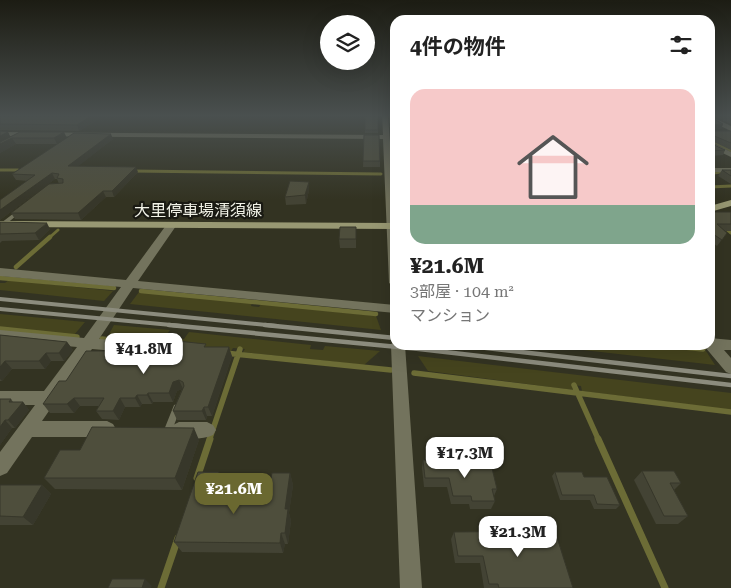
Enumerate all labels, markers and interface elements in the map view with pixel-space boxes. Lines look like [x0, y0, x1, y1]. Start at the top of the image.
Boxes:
map controls [320, 15, 375, 70]
button: layers [320, 15, 375, 70]
icon: filters [667, 31, 695, 59]
text: 4件の物件 [410, 35, 506, 59]
icon: home [508, 122, 598, 212]
street label: 大里停車場清須線 [134, 201, 262, 220]
text: ¥21.6M [410, 254, 484, 278]
text: 3部屋 · 104 m² [410, 282, 514, 301]
text: マンション [410, 306, 490, 325]
pin: ¥41.8M [103, 332, 185, 375]
text: ¥41.8M [116, 339, 172, 358]
pin: ¥17.3M [424, 436, 506, 479]
text: ¥17.3M [437, 443, 493, 462]
pin: ¥21.6M [193, 472, 275, 515]
text: ¥21.6M [206, 479, 262, 498]
pin: ¥21.3M [477, 516, 559, 558]
text: ¥21.3M [490, 522, 546, 541]

